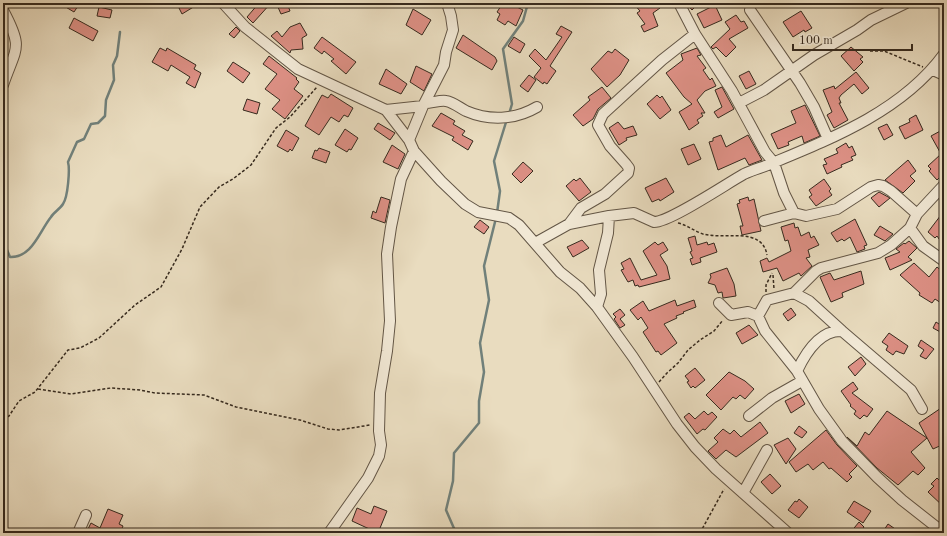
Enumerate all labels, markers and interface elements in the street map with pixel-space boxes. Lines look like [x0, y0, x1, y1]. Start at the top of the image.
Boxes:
scale bar [793, 26, 912, 52]
text: 100 m [799, 35, 833, 47]

